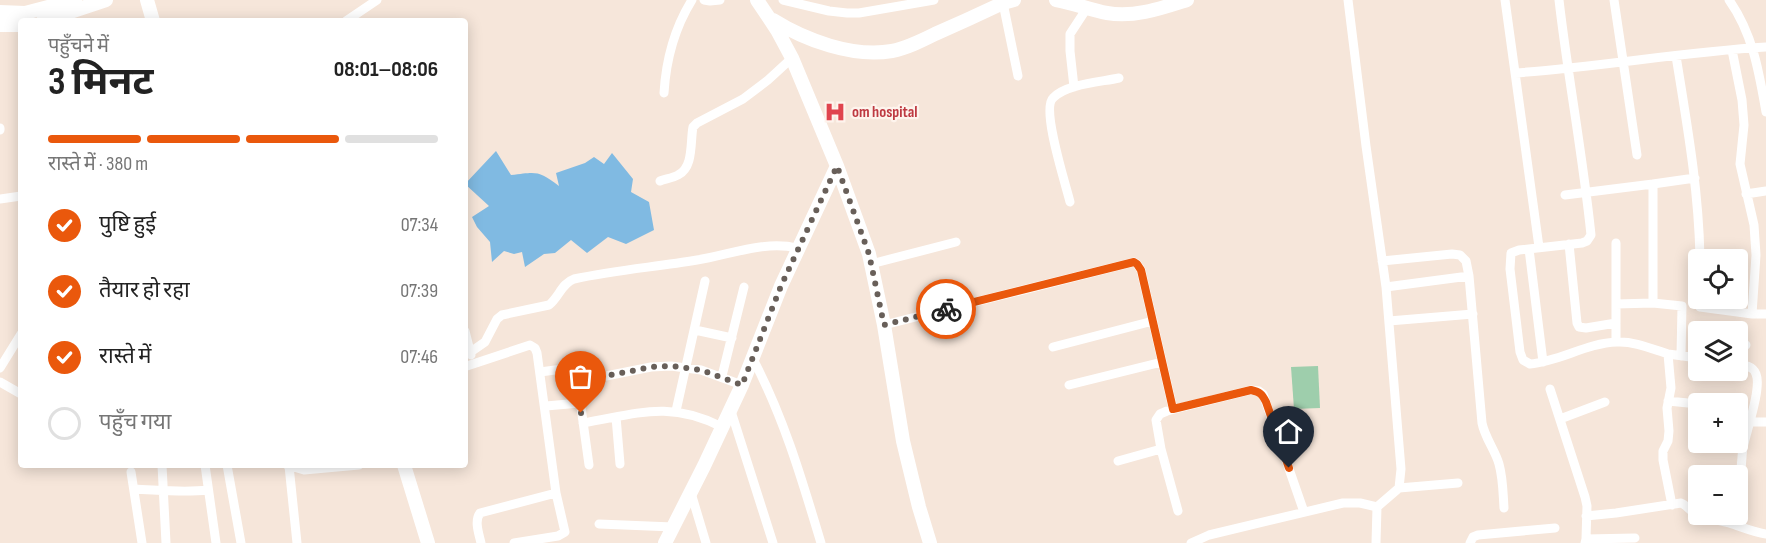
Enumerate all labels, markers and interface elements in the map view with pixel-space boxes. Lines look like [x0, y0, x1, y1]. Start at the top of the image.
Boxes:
text: पहुँचने में [48, 34, 109, 58]
text: 08:01–08:06 [334, 56, 438, 83]
text: 3 मिनट [48, 59, 153, 106]
hospital icon: om hospital [823, 100, 847, 124]
place label: om hospital [852, 103, 918, 122]
text: रास्ते में · 380 m [48, 152, 148, 176]
icon: check [48, 209, 81, 242]
text: पुष्टि हुई [99, 211, 156, 238]
text: 07:34 [401, 213, 438, 237]
map controls [1688, 249, 1748, 525]
button: locate [1688, 249, 1748, 309]
icon: check [48, 275, 81, 308]
text: तैयार हो रहा [99, 277, 190, 304]
text: 07:39 [400, 279, 438, 303]
courier [916, 279, 976, 339]
icon: bike [930, 293, 963, 326]
button: layers [1688, 321, 1748, 381]
icon: check [48, 341, 81, 374]
text: रास्ते में [99, 343, 151, 370]
text: 07:46 [400, 345, 438, 369]
pin [555, 351, 606, 413]
icon: bag [564, 360, 597, 393]
button: + [1688, 393, 1748, 453]
pin [1263, 406, 1314, 468]
text: पहुँच गया [99, 409, 172, 436]
icon: home [1272, 415, 1305, 448]
button: − [1688, 465, 1748, 525]

